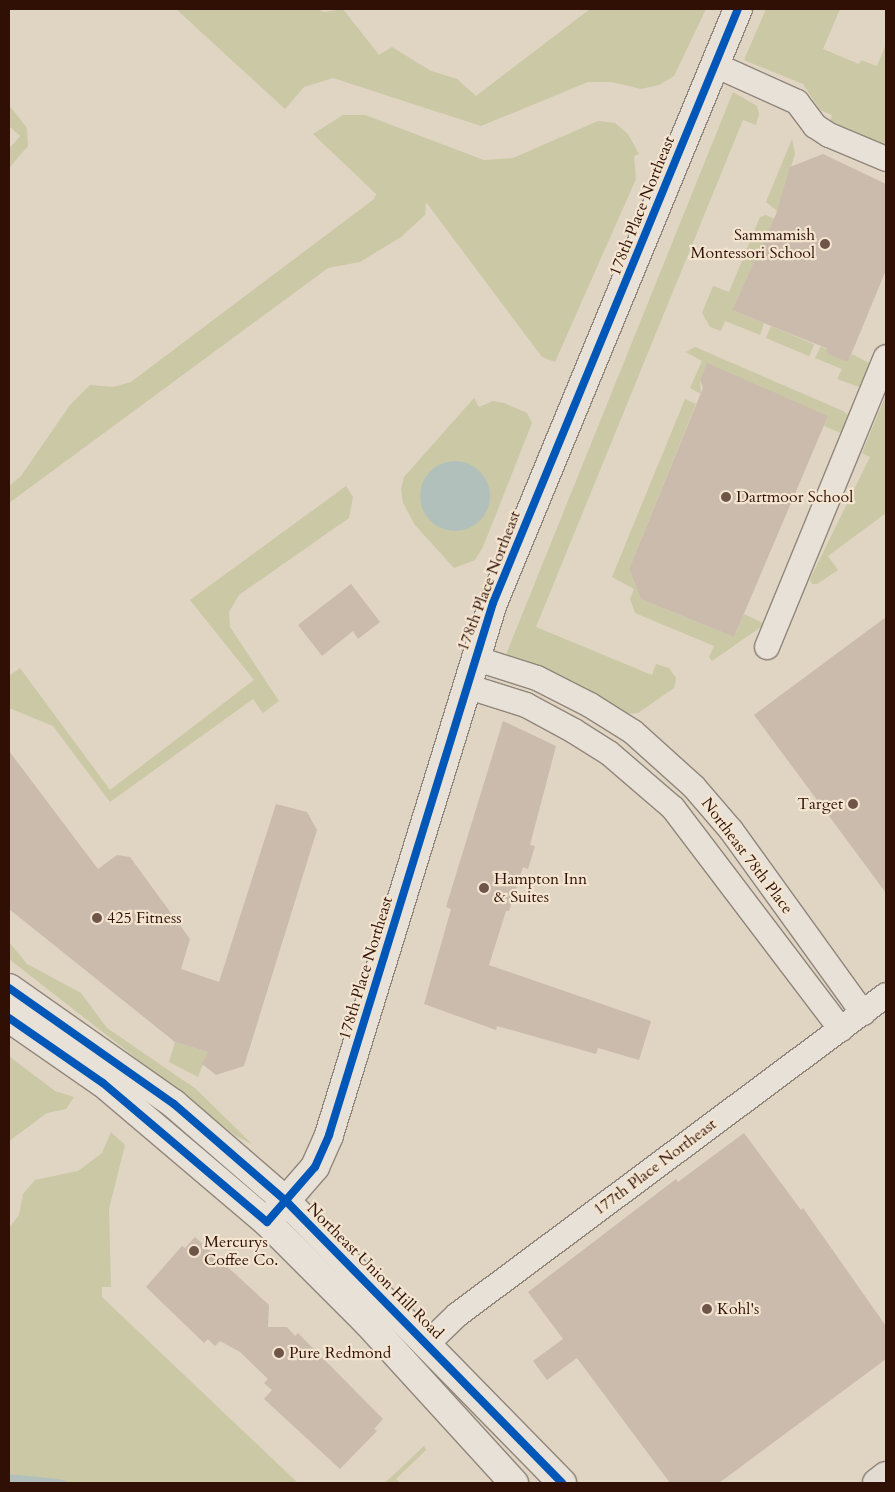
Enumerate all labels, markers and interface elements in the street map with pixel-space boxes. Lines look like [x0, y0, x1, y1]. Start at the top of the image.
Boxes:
street label: 178th Place Northeast [605, 134, 679, 278]
place label: Sammamish Montessori School [690, 225, 815, 263]
marker: Sammamish Montessori School [819, 238, 831, 250]
place label: Dartmoor School [736, 487, 853, 507]
marker: Dartmoor School [720, 491, 732, 503]
street label: 178th Place Northeast [453, 508, 525, 654]
street label: Northeast 78th Place [697, 794, 797, 918]
place label: Target [797, 794, 843, 814]
marker: Target [847, 798, 859, 810]
place label: Hampton Inn & Suites [494, 869, 587, 907]
marker: Hampton Inn & Suites [478, 882, 490, 894]
street label: 178th Place Northeast [335, 894, 397, 1042]
place label: 425 Fitness [107, 908, 182, 928]
marker: 425 Fitness [91, 912, 103, 924]
street label: 177th Place Northeast [590, 1115, 720, 1219]
street label: Northeast Union Hill Road [303, 1199, 447, 1343]
place label: Mercurys Coffee Co. [204, 1232, 278, 1270]
marker: Mercurys Coffee Co. [188, 1245, 200, 1257]
place label: Kohl's [717, 1299, 759, 1319]
marker: Kohl's [701, 1303, 713, 1315]
place label: Pure Redmond [289, 1343, 391, 1363]
marker: Pure Redmond [273, 1347, 285, 1359]

